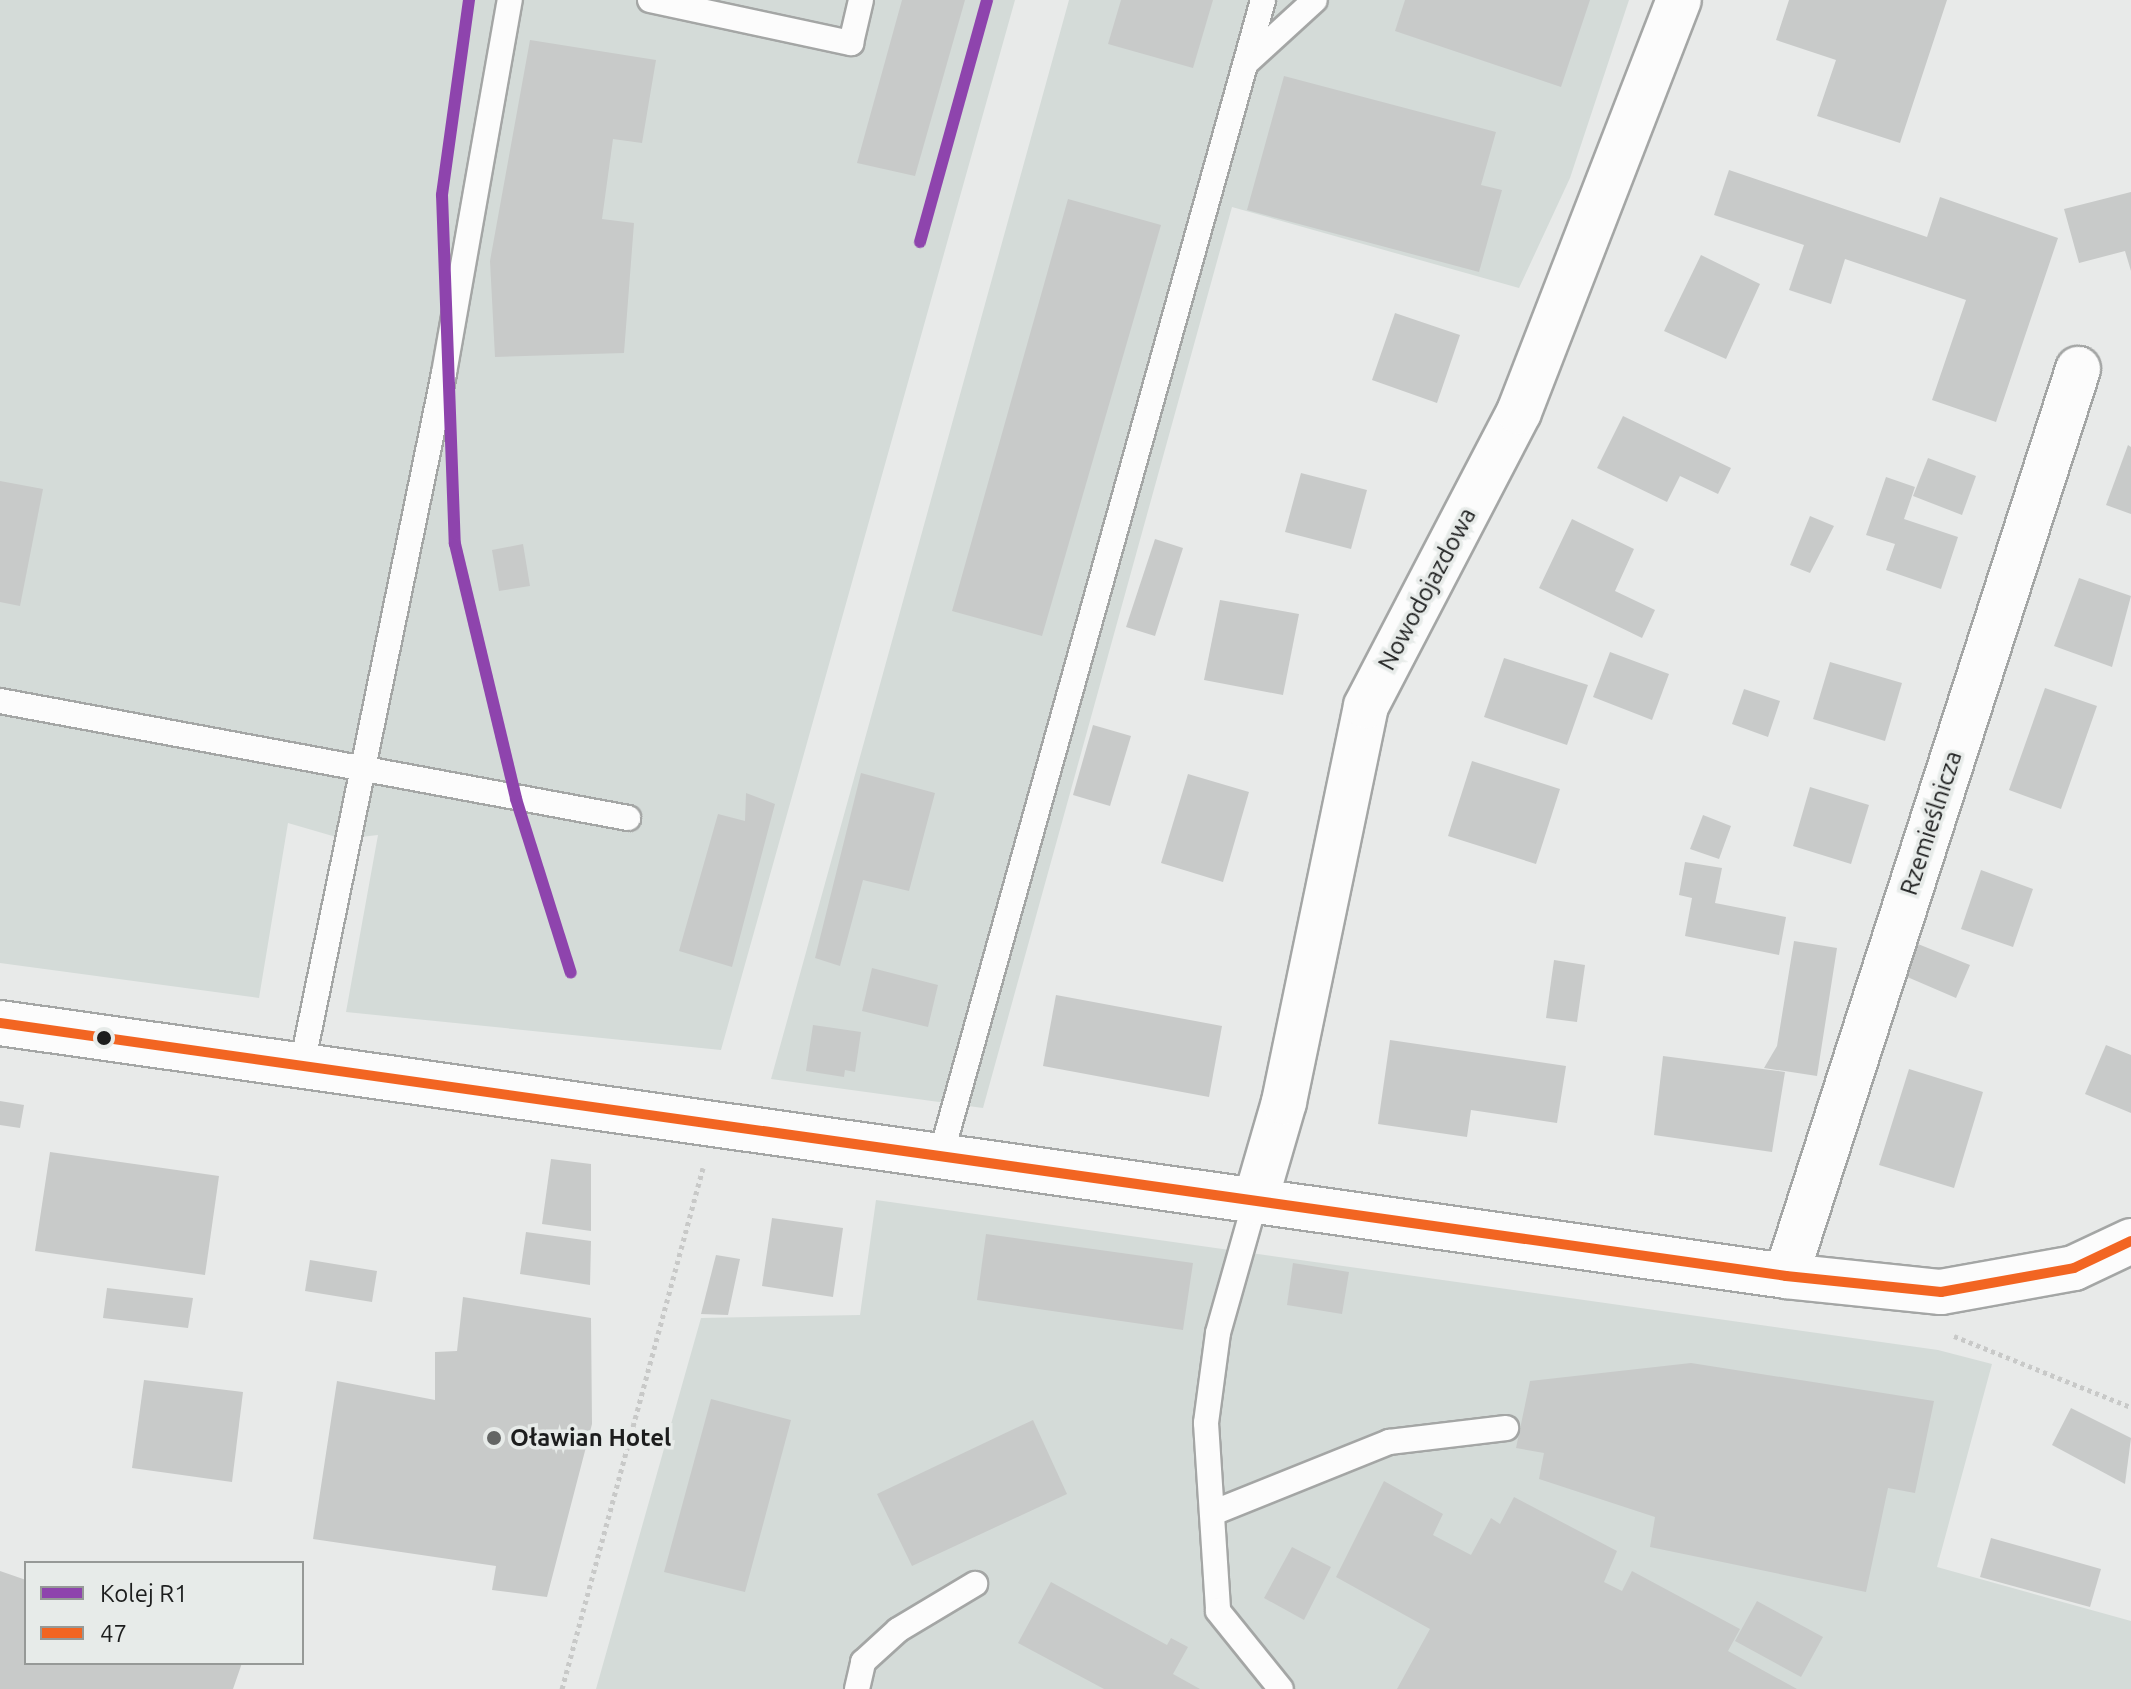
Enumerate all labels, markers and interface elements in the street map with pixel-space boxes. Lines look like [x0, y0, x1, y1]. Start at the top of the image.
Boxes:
street label: Nowodojazdowa [1372, 503, 1482, 675]
street label: Rzemieślnicza [1894, 747, 1968, 899]
unlabelled marker [96, 1030, 112, 1046]
place label: Oławian Hotel [510, 1424, 671, 1452]
marker: Oławian Hotel [485, 1429, 503, 1447]
legend [24, 1561, 304, 1665]
text: Kolej R1 [100, 1580, 188, 1607]
text: 47 [100, 1620, 127, 1647]

